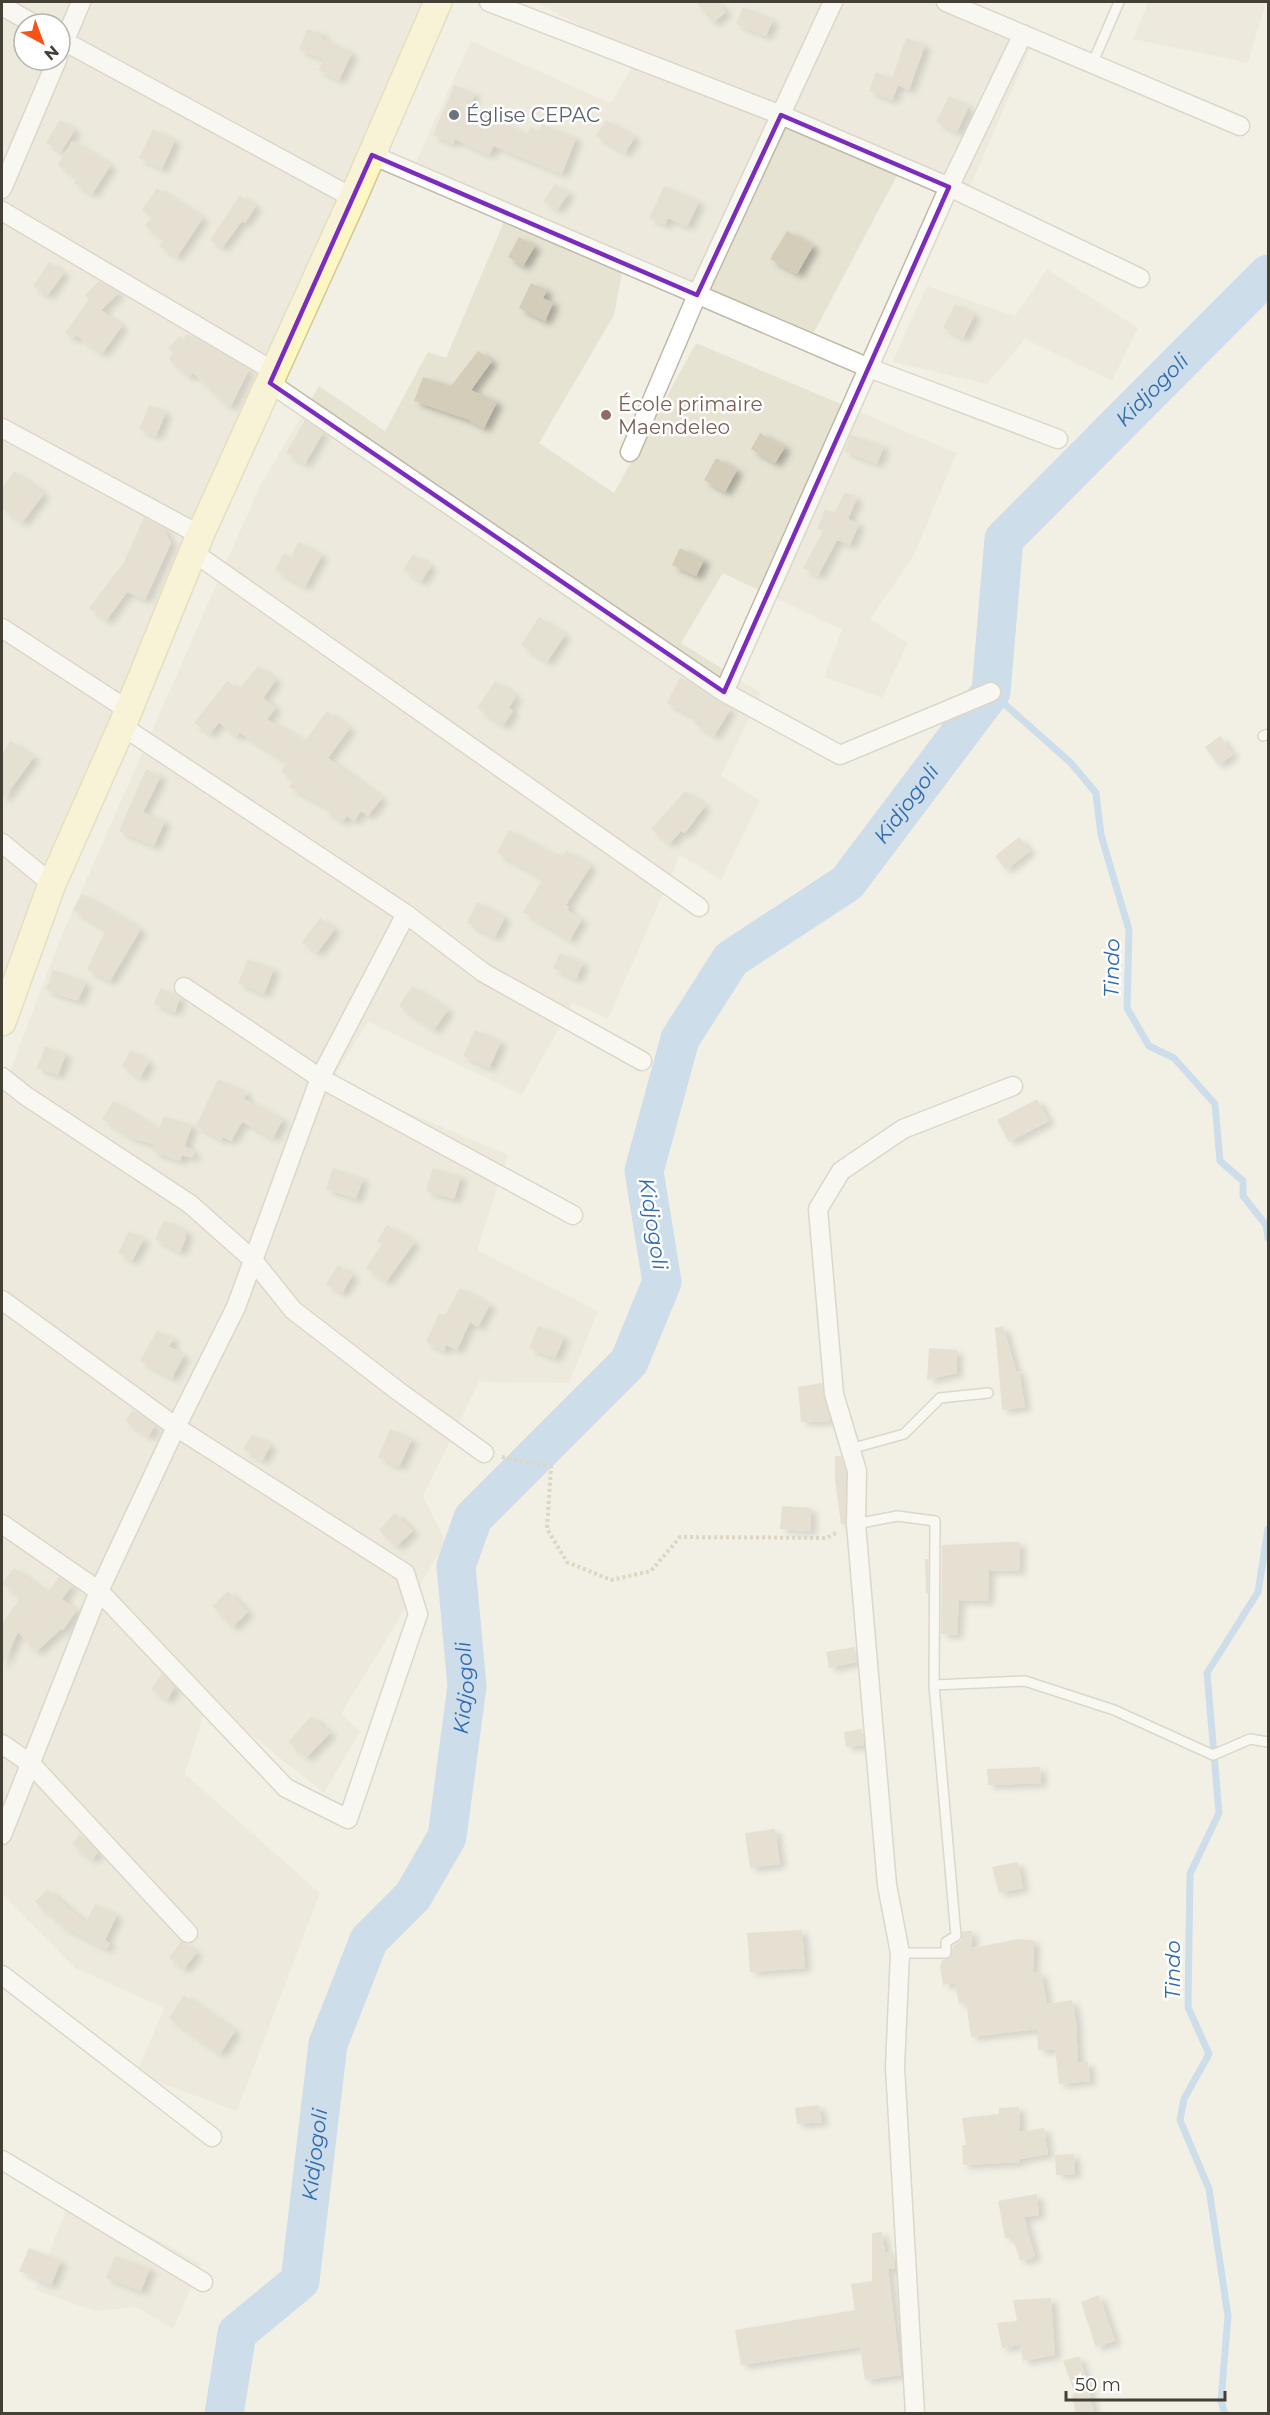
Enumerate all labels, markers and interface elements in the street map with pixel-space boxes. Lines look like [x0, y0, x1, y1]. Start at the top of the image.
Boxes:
north arrow [12, 12, 72, 72]
text: N [40, 42, 63, 64]
place label: Église CEPAC [466, 103, 600, 127]
marker: Église CEPAC [447, 108, 461, 122]
water label: Kidjogoli [1110, 348, 1194, 431]
place label: École primaire Maendeleo [618, 392, 763, 439]
marker: École primaire Maendeleo [599, 408, 613, 422]
water label: Kidjogoli [868, 759, 944, 848]
water label: Tindo [1098, 938, 1125, 998]
water label: Kidjogoli [634, 1176, 673, 1272]
water label: Kidjogoli [448, 1640, 480, 1735]
water label: Tindo [1160, 1940, 1185, 2000]
water label: Kidjogoli [297, 2107, 332, 2202]
scale bar [1066, 2364, 1225, 2402]
text: 50 m [1075, 2374, 1121, 2396]

